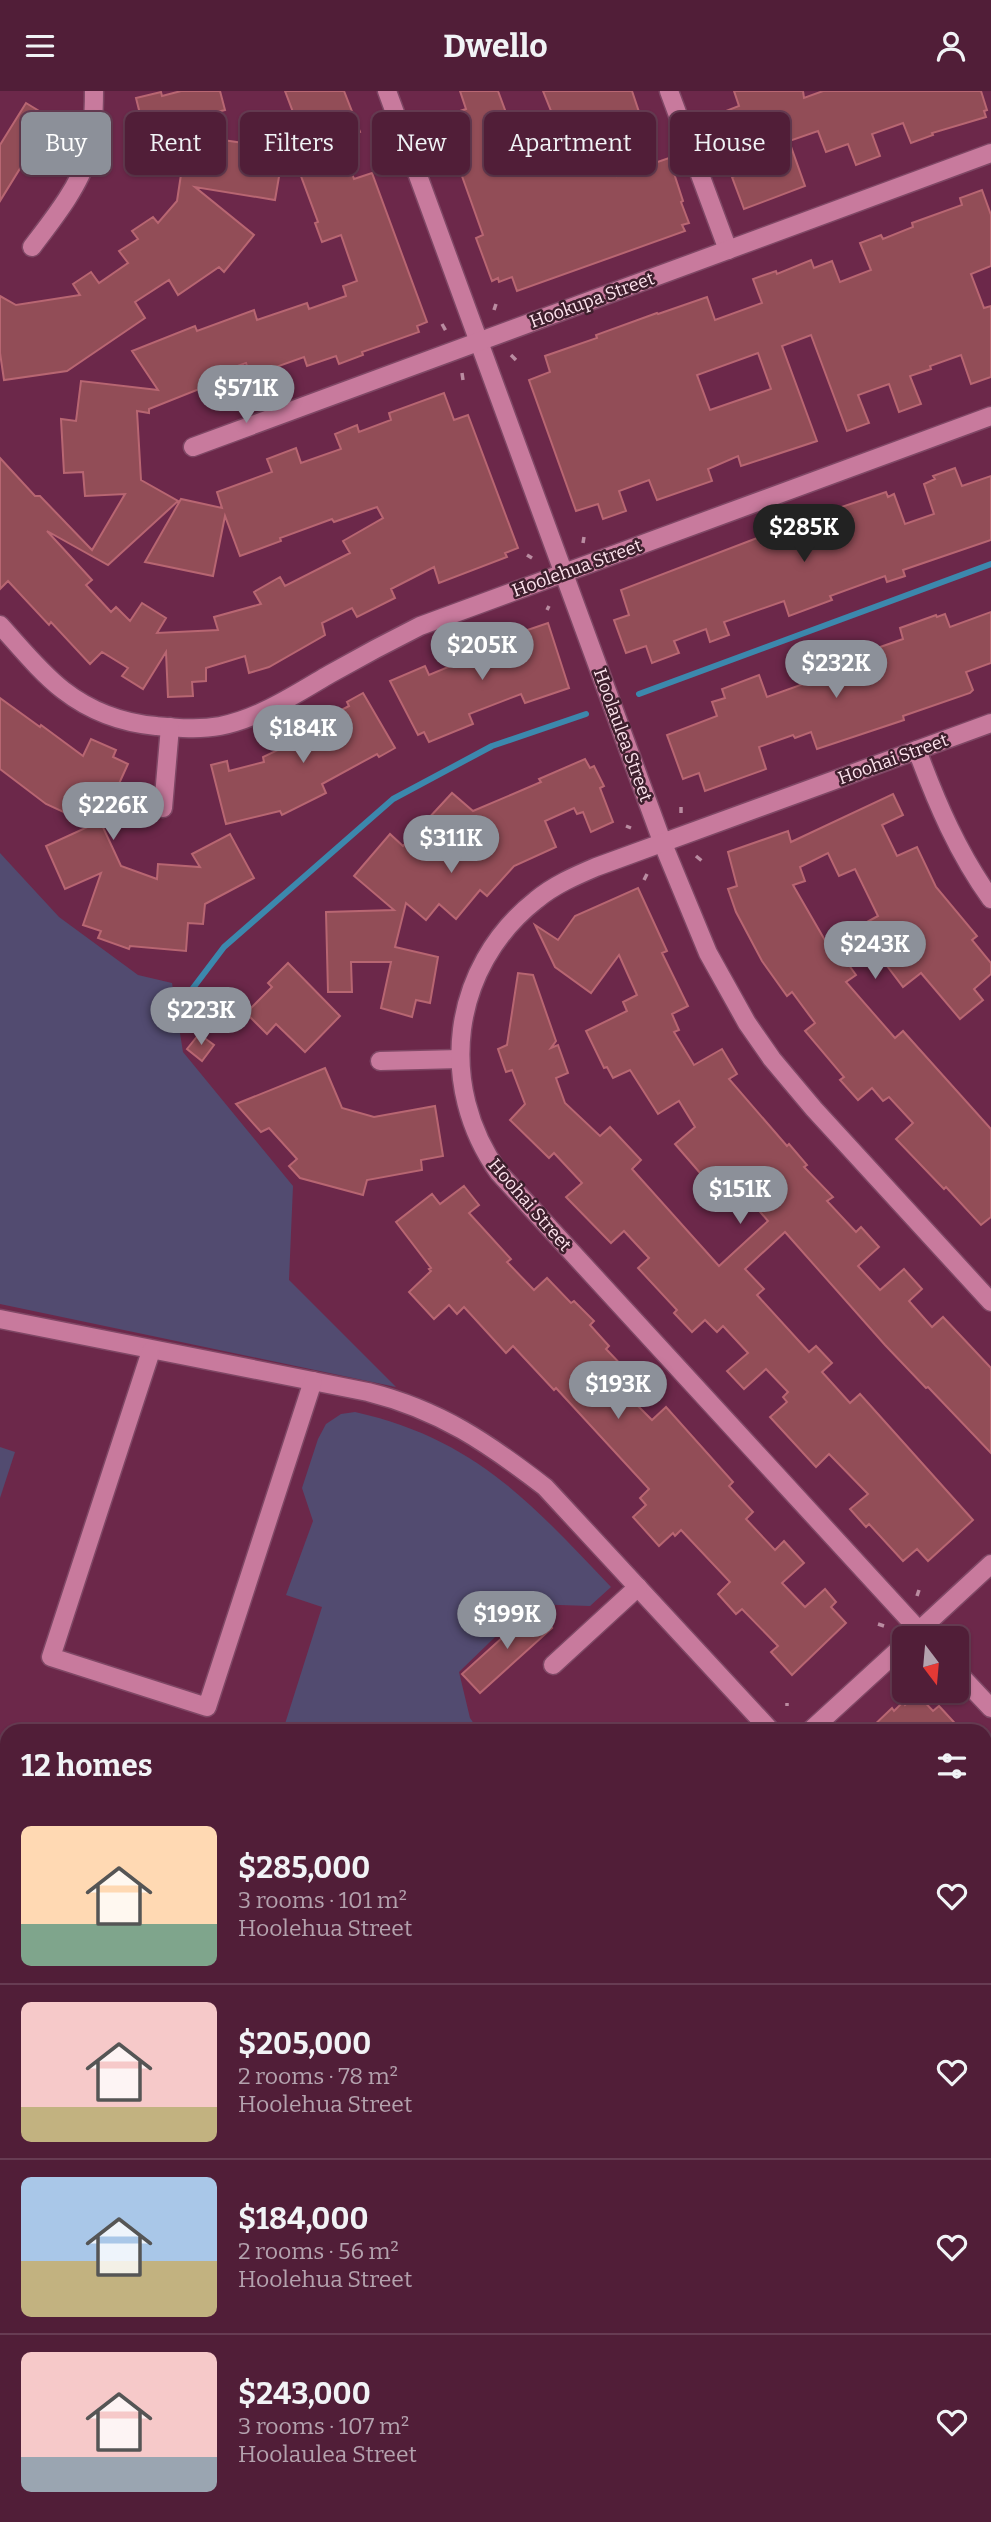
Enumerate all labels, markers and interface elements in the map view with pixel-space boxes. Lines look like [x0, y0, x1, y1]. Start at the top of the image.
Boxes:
icon: menu [21, 27, 59, 65]
text: Dwello [443, 27, 548, 65]
icon: person [932, 27, 970, 65]
chip: Buy [21, 112, 111, 175]
chip: Rent [125, 112, 226, 175]
chip: Filters [240, 112, 358, 175]
chip: New [372, 112, 470, 175]
chip: Apartment [484, 112, 656, 175]
chip: House [670, 112, 790, 175]
street label: Hookupa Street [527, 267, 658, 333]
pin: $571K [197, 365, 295, 425]
text: $571K [213, 374, 279, 402]
pin: $285K [755, 505, 853, 564]
text: $285K [769, 513, 839, 541]
street label: Hoolehua Street [509, 534, 645, 602]
pin: $205K [433, 623, 531, 682]
text: $205K [447, 631, 517, 659]
pin: $232K [787, 641, 885, 700]
text: $232K [801, 649, 871, 677]
street label: Hoolaulea Street [589, 665, 657, 805]
pin: $184K [254, 705, 352, 765]
text: $184K [269, 714, 337, 742]
street label: Hoohai Street [835, 729, 952, 789]
pin: $226K [64, 783, 162, 842]
text: $226K [78, 791, 148, 819]
pin: $311K [402, 815, 500, 875]
text: $311K [419, 824, 483, 852]
pin: $243K [826, 921, 924, 981]
text: $243K [840, 930, 910, 958]
pin: $223K [152, 988, 250, 1047]
text: $223K [166, 996, 236, 1024]
street label: Hoohai Street [484, 1154, 577, 1256]
pin: $151K [691, 1167, 789, 1226]
text: $151K [709, 1175, 771, 1203]
pin: $193K [569, 1361, 667, 1421]
text: $193K [585, 1370, 651, 1398]
pin: $199K [458, 1591, 556, 1651]
text: $199K [473, 1600, 541, 1628]
north arrow [892, 1626, 970, 1703]
map controls [892, 1626, 969, 1703]
icon: filters [933, 1747, 971, 1785]
text: 12 homes [21, 1748, 152, 1784]
text: $285,000 [238, 1850, 370, 1886]
icon: home [77, 1854, 161, 1938]
icon: heart [933, 1877, 971, 1915]
text: 3 rooms · 101 m² [238, 1886, 407, 1914]
text: Hoolehua Street [238, 1914, 412, 1942]
text: $205,000 [238, 2026, 371, 2062]
icon: home [77, 2030, 161, 2114]
icon: heart [933, 2053, 971, 2091]
text: 2 rooms · 78 m² [238, 2062, 398, 2090]
text: Hoolehua Street [238, 2090, 412, 2118]
text: $184,000 [238, 2201, 369, 2237]
icon: home [77, 2205, 161, 2289]
icon: heart [933, 2228, 971, 2266]
text: 2 rooms · 56 m² [238, 2237, 399, 2265]
text: Hoolehua Street [238, 2265, 412, 2293]
text: $243,000 [238, 2376, 371, 2412]
icon: home [77, 2380, 161, 2464]
icon: heart [933, 2403, 971, 2441]
text: 3 rooms · 107 m² [238, 2412, 409, 2440]
text: Hoolaulea Street [238, 2440, 417, 2468]

